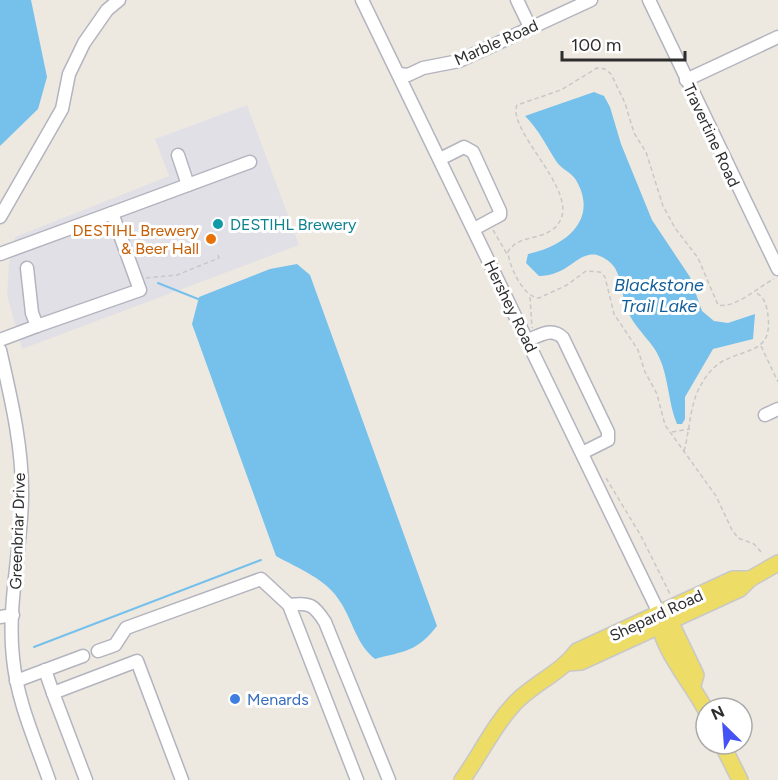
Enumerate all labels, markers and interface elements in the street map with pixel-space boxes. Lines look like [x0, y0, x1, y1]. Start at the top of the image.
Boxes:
street label: Marble Road [451, 16, 541, 69]
scale bar [562, 24, 685, 62]
text: 100 m [571, 34, 621, 56]
street label: Travertine Road [679, 80, 744, 190]
place label: DESTIHL Brewery [230, 215, 357, 234]
marker: DESTIHL Brewery [211, 217, 225, 231]
place label: DESTIHL Brewery & Beer Hall [73, 221, 200, 258]
marker: DESTIHL Brewery & Beer Hall [204, 232, 218, 246]
street label: Hershey Road [480, 257, 541, 355]
water label: Blackstone Trail Lake [614, 274, 704, 317]
street label: Greenbriar Drive [6, 472, 29, 590]
street label: Shepard Road [607, 586, 706, 645]
place label: Menards [247, 690, 309, 709]
marker: Menards [228, 692, 242, 706]
north arrow [694, 696, 754, 756]
text: N [708, 702, 727, 724]

